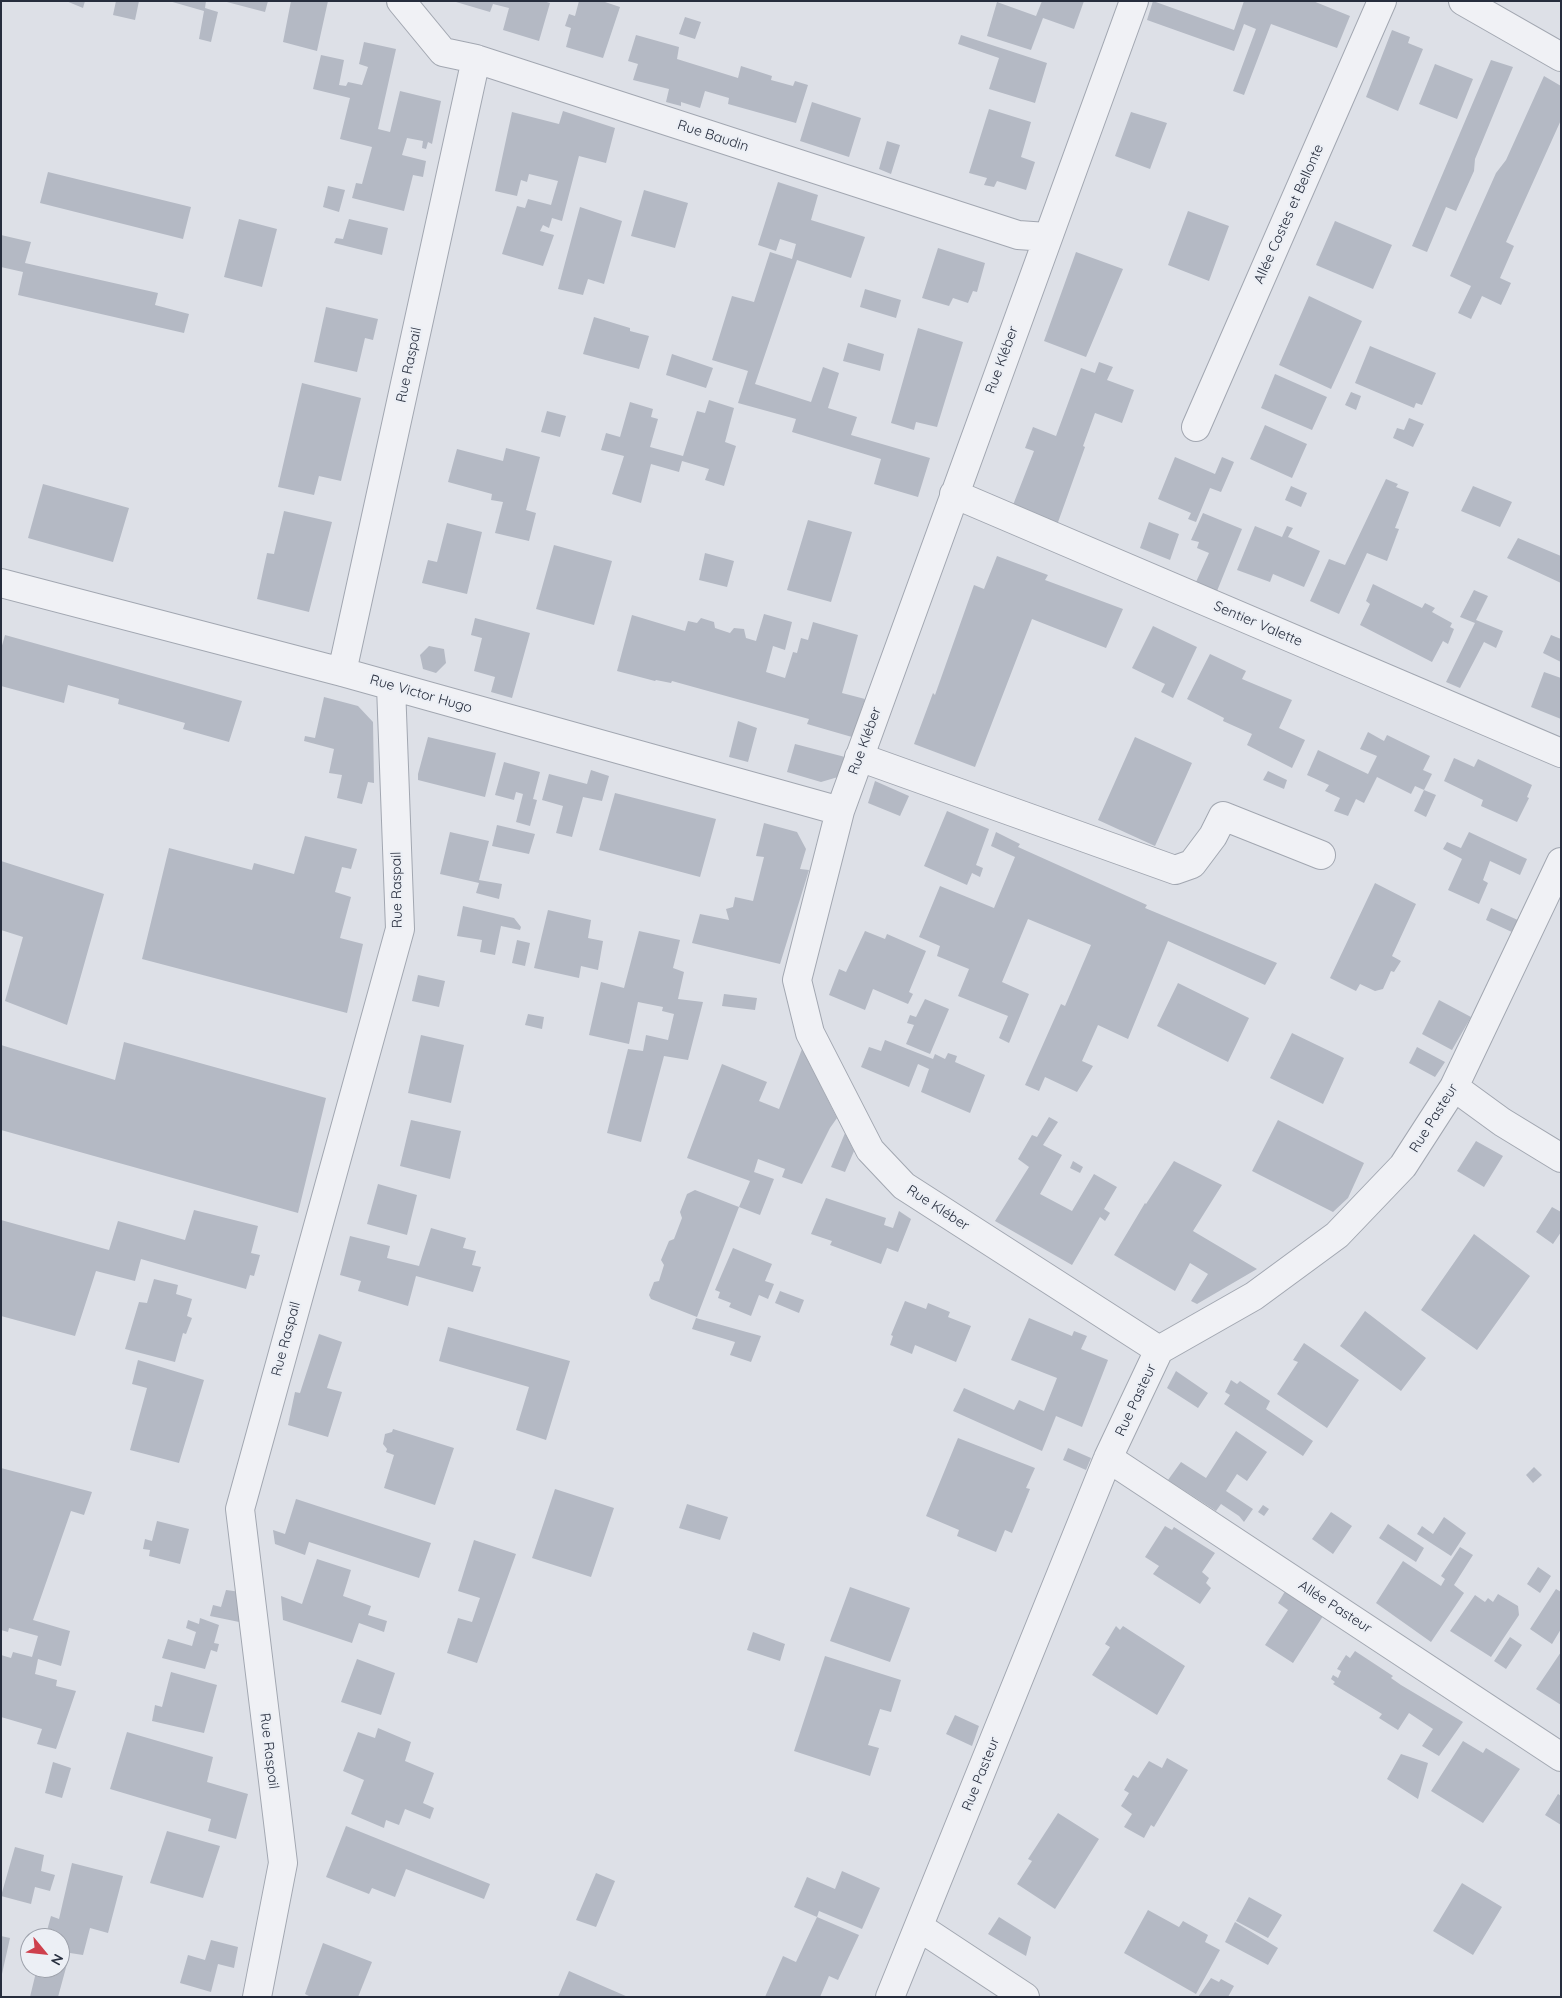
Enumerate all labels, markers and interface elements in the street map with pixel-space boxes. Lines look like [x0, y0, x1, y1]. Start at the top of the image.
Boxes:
street label: Rue Baudin [675, 117, 751, 155]
street label: Allée Costes et Bellonte [1251, 142, 1327, 286]
street label: Rue Kléber [982, 324, 1022, 396]
street label: Rue Raspail [393, 326, 425, 404]
street label: Sentier Valette [1211, 598, 1305, 650]
street label: Rue Victor Hugo [368, 671, 474, 717]
street label: Rue Kléber [845, 705, 885, 777]
street label: Rue Raspail [388, 852, 406, 928]
street label: Rue Pasteur [1406, 1080, 1462, 1156]
street label: Rue Kléber [904, 1182, 972, 1234]
street label: Rue Raspail [268, 1300, 304, 1378]
street label: Rue Pasteur [1112, 1361, 1160, 1439]
street label: Allée Pasteur [1295, 1577, 1375, 1637]
street label: Rue Raspail [256, 1712, 282, 1790]
street label: Rue Pasteur [959, 1735, 1003, 1813]
north arrow [20, 1928, 70, 1978]
text: N [47, 1951, 68, 1968]

